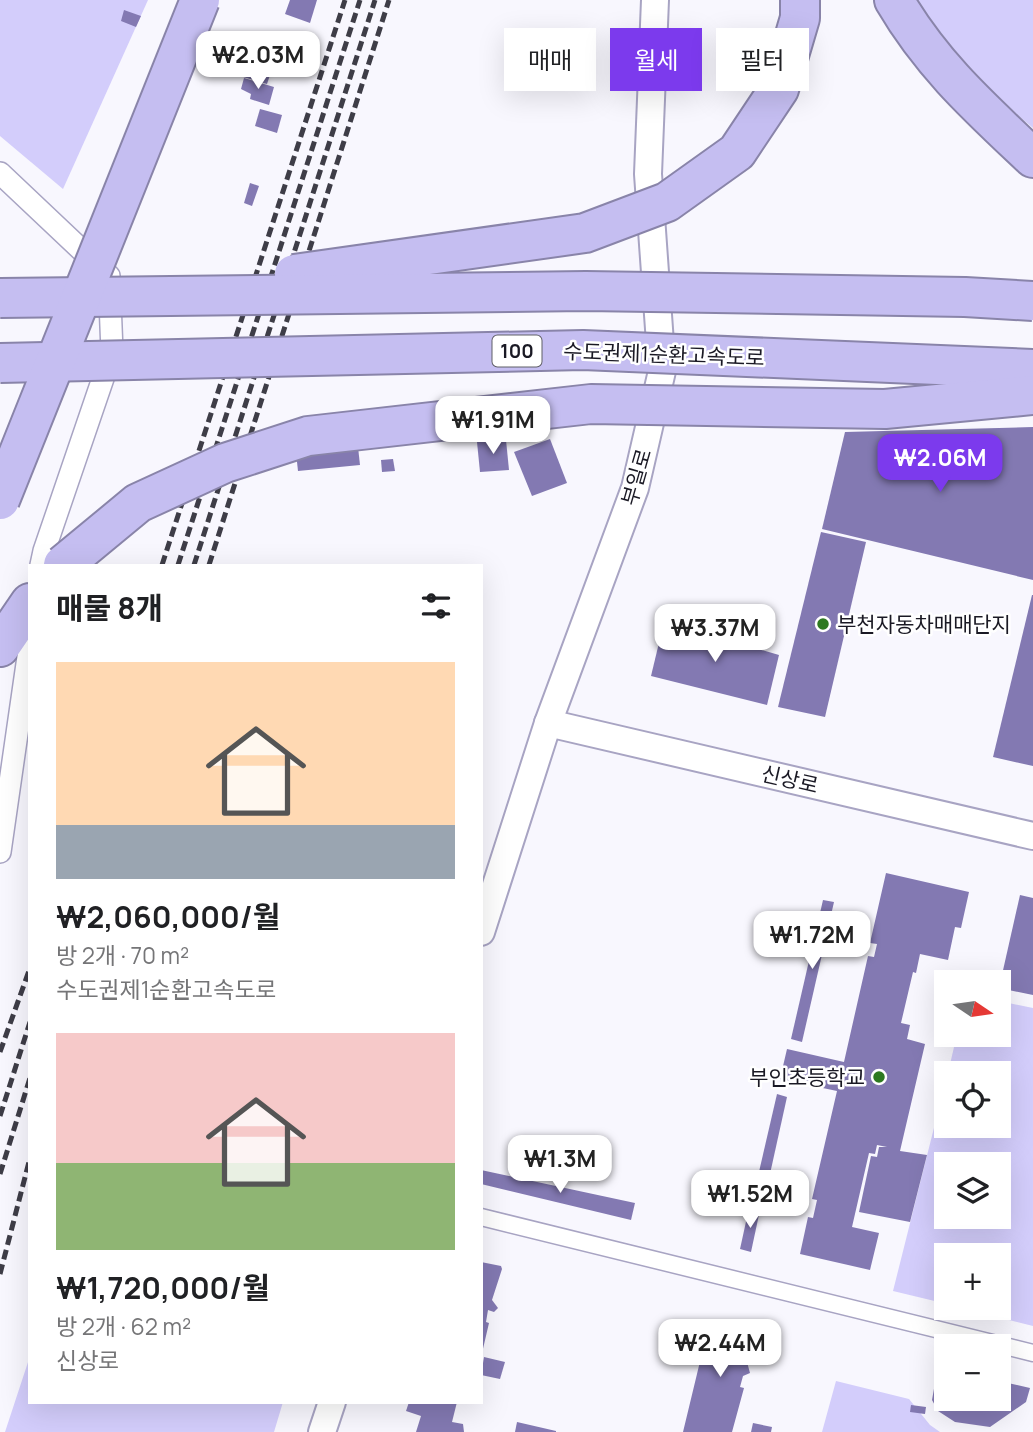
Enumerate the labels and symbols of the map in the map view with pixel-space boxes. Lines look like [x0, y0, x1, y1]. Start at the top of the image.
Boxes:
pin: ₩2.03M [201, 32, 315, 91]
road number: 100 [492, 336, 542, 366]
street label: 수도권제1순환고속도로 [563, 336, 765, 372]
pin: ₩1.91M [436, 396, 550, 456]
pin: ₩2.06M [883, 434, 997, 494]
street label: 부일로 [615, 445, 657, 509]
pin: ₩3.37M [658, 604, 772, 664]
place label: 부천자동차매매단지 [837, 610, 1011, 638]
marker: 부천자동차매매단지 [815, 616, 831, 632]
street label: 신상로 [759, 759, 821, 799]
pin: ₩1.72M [755, 912, 869, 971]
north arrow [934, 970, 1012, 1046]
place label: 부인초등학교 [749, 1063, 865, 1091]
marker: 부인초등학교 [871, 1069, 887, 1085]
pin: ₩1.3M [511, 1136, 609, 1195]
pin: ₩1.52M [693, 1170, 807, 1230]
pin: ₩2.44M [663, 1320, 777, 1379]

